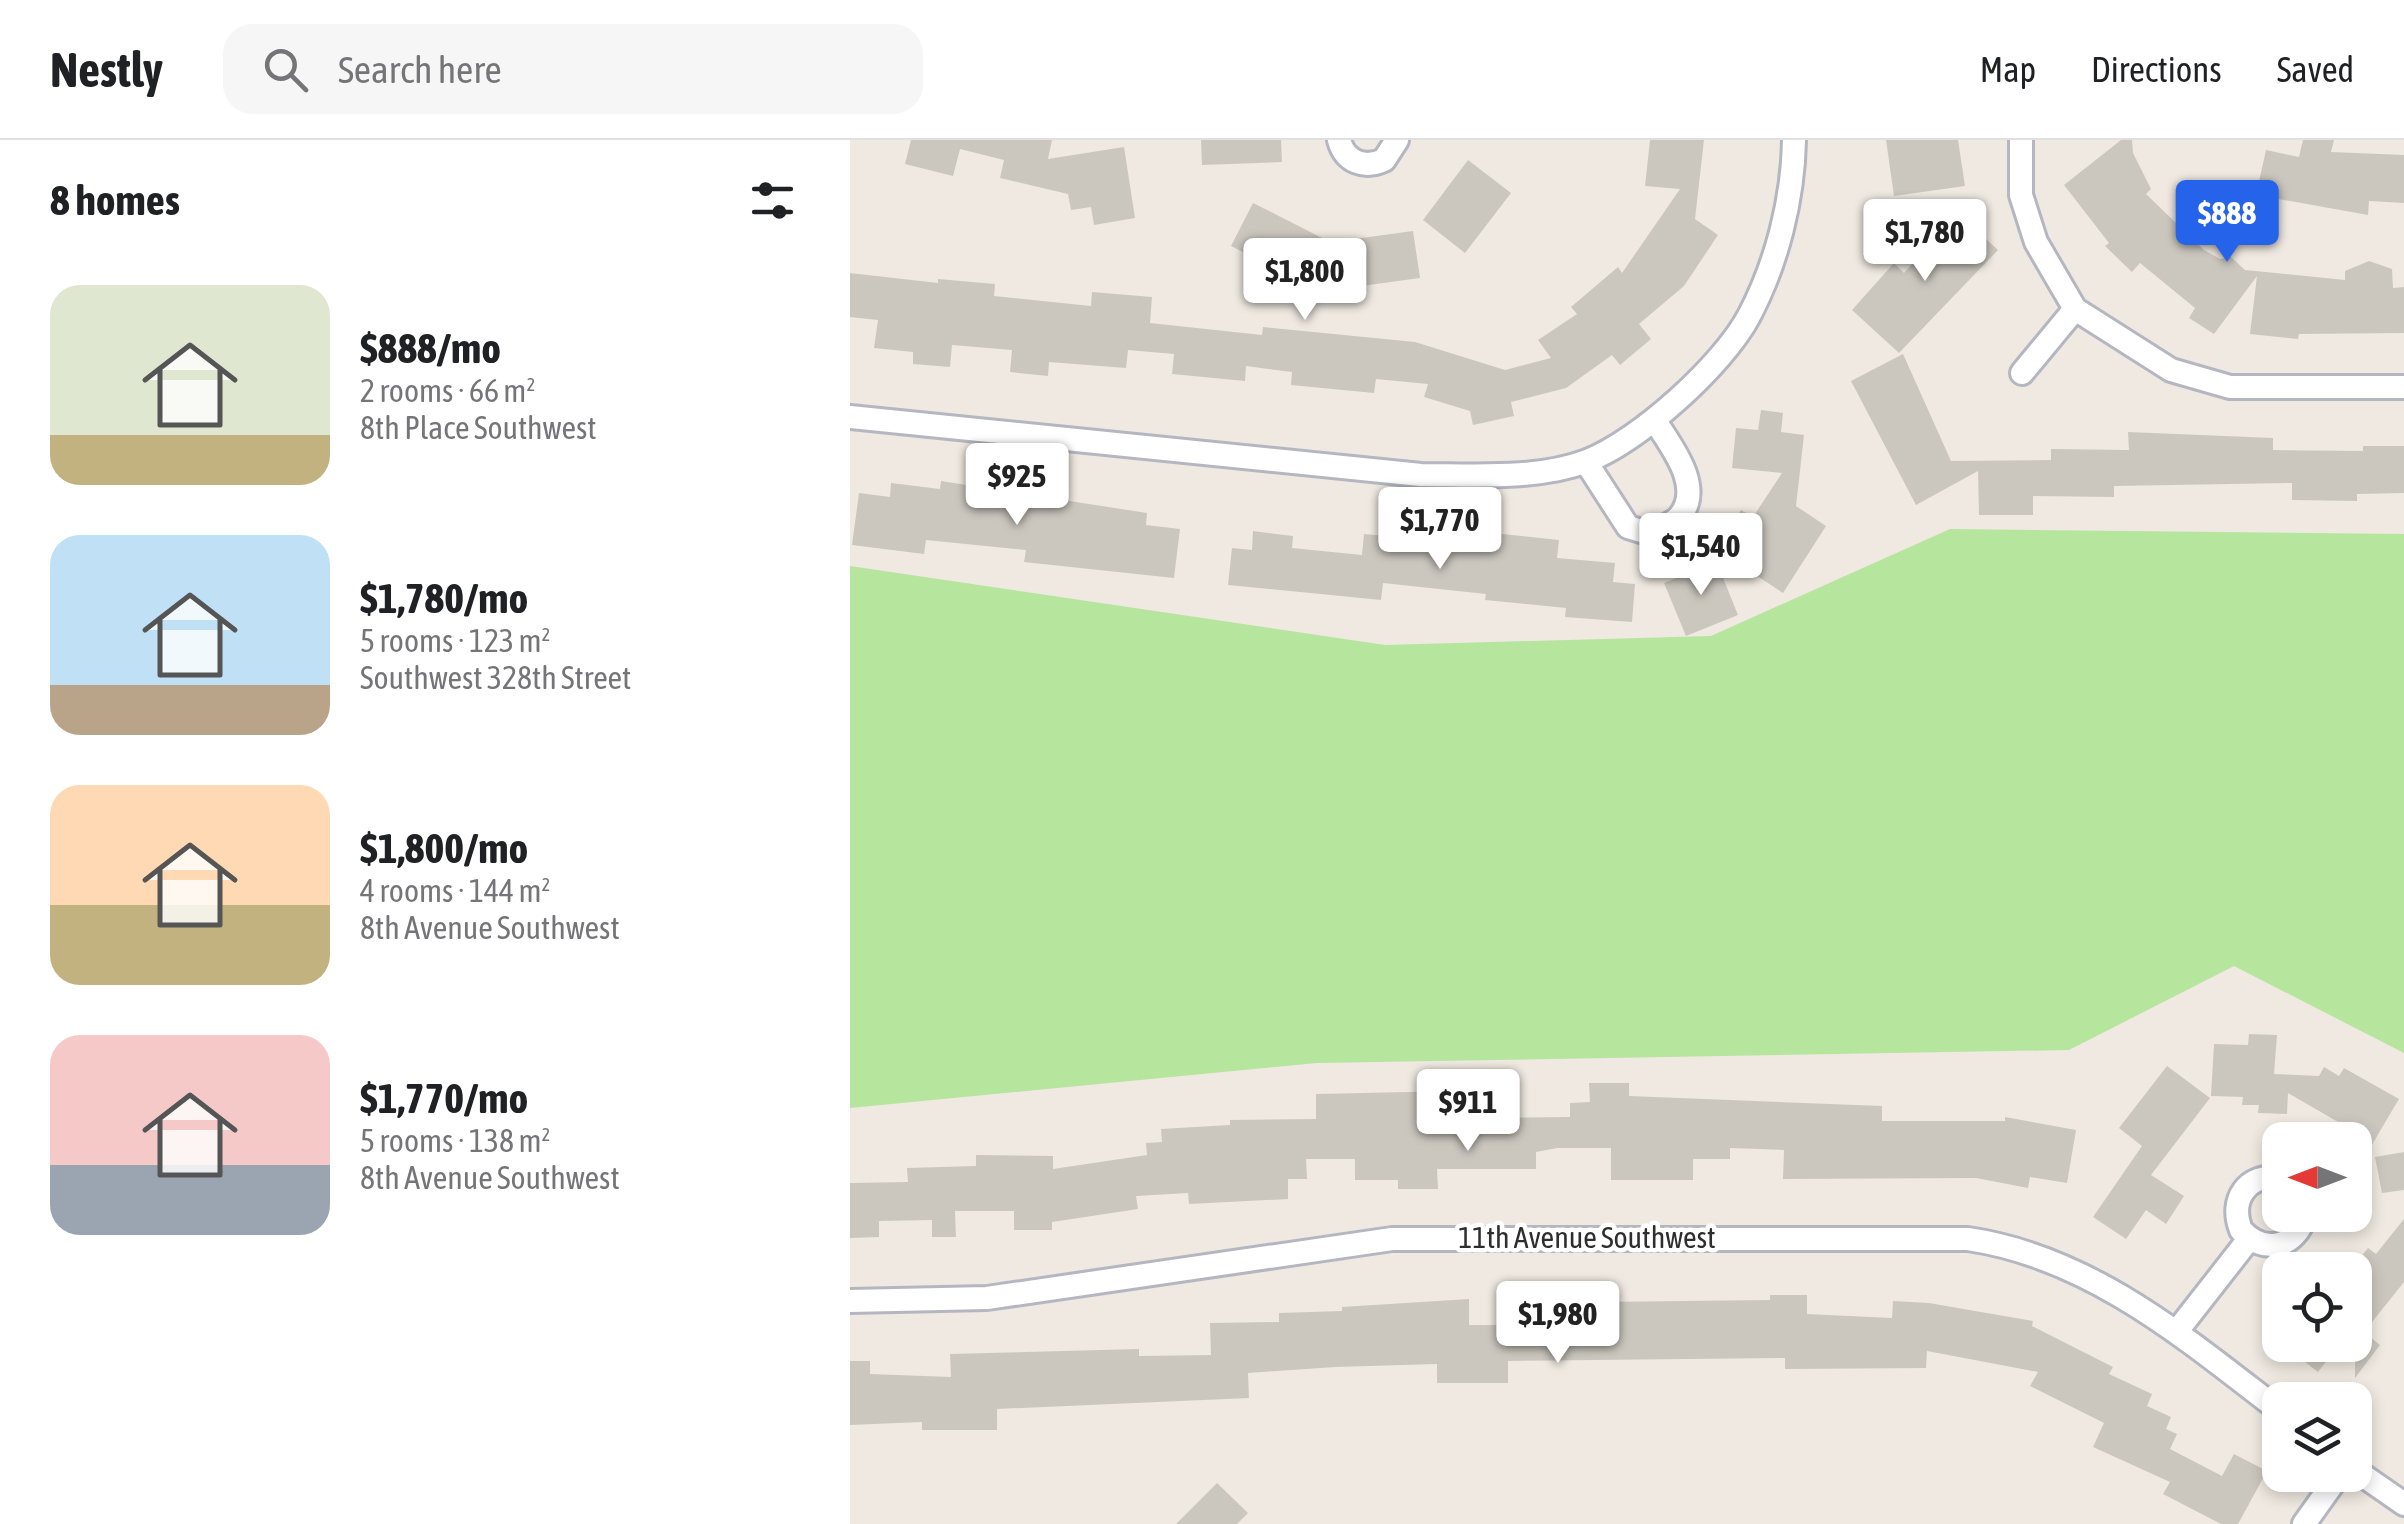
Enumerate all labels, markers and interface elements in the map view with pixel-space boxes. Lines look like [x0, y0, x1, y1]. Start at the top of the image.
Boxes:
search box [223, 24, 923, 114]
text: Nestly [50, 42, 163, 97]
icon: search [258, 42, 313, 97]
text: Search here [338, 48, 502, 91]
text: Map [1980, 49, 2036, 89]
text: Directions [2091, 49, 2222, 89]
text: Saved [2277, 49, 2354, 89]
icon: filters [745, 173, 800, 228]
text: 8 homes [50, 176, 180, 224]
pin: $888 [2168, 180, 2286, 265]
text: $888 [2198, 194, 2256, 231]
pin: $1,780 [1844, 199, 2006, 284]
text: $1,780 [1885, 213, 1965, 250]
pin: $1,800 [1224, 238, 1386, 323]
text: $1,800 [1265, 252, 1345, 289]
text: $888/mo [360, 324, 501, 372]
icon: home [130, 325, 250, 445]
text: 2 rooms · 66 m² [360, 372, 535, 409]
text: 8th Place Southwest [360, 409, 596, 446]
pin: $925 [958, 443, 1076, 528]
text: $925 [988, 457, 1046, 494]
pin: $1,770 [1359, 487, 1521, 572]
text: $1,770 [1400, 501, 1480, 538]
pin: $1,540 [1620, 513, 1782, 598]
text: $1,540 [1661, 527, 1741, 564]
text: $1,780/mo [360, 574, 528, 622]
icon: home [130, 575, 250, 695]
text: 5 rooms · 123 m² [360, 622, 550, 659]
text: Southwest 328th Street [360, 659, 631, 696]
text: $1,800/mo [360, 824, 528, 872]
icon: home [130, 825, 250, 945]
text: 4 rooms · 144 m² [360, 872, 550, 909]
text: 8th Avenue Southwest [360, 909, 620, 946]
pin: $911 [1409, 1069, 1527, 1154]
text: $1,770/mo [360, 1074, 528, 1122]
icon: home [130, 1075, 250, 1195]
text: $911 [1439, 1083, 1497, 1120]
text: 5 rooms · 138 m² [360, 1122, 550, 1159]
north arrow [2262, 1122, 2372, 1232]
map controls [2262, 1122, 2372, 1492]
text: 8th Avenue Southwest [360, 1159, 620, 1196]
street label: 11th Avenue Southwest [1458, 1220, 1716, 1254]
button: locate [2262, 1252, 2372, 1362]
pin: $1,980 [1477, 1281, 1639, 1366]
text: $1,980 [1518, 1295, 1598, 1332]
button: layers [2262, 1382, 2372, 1492]

